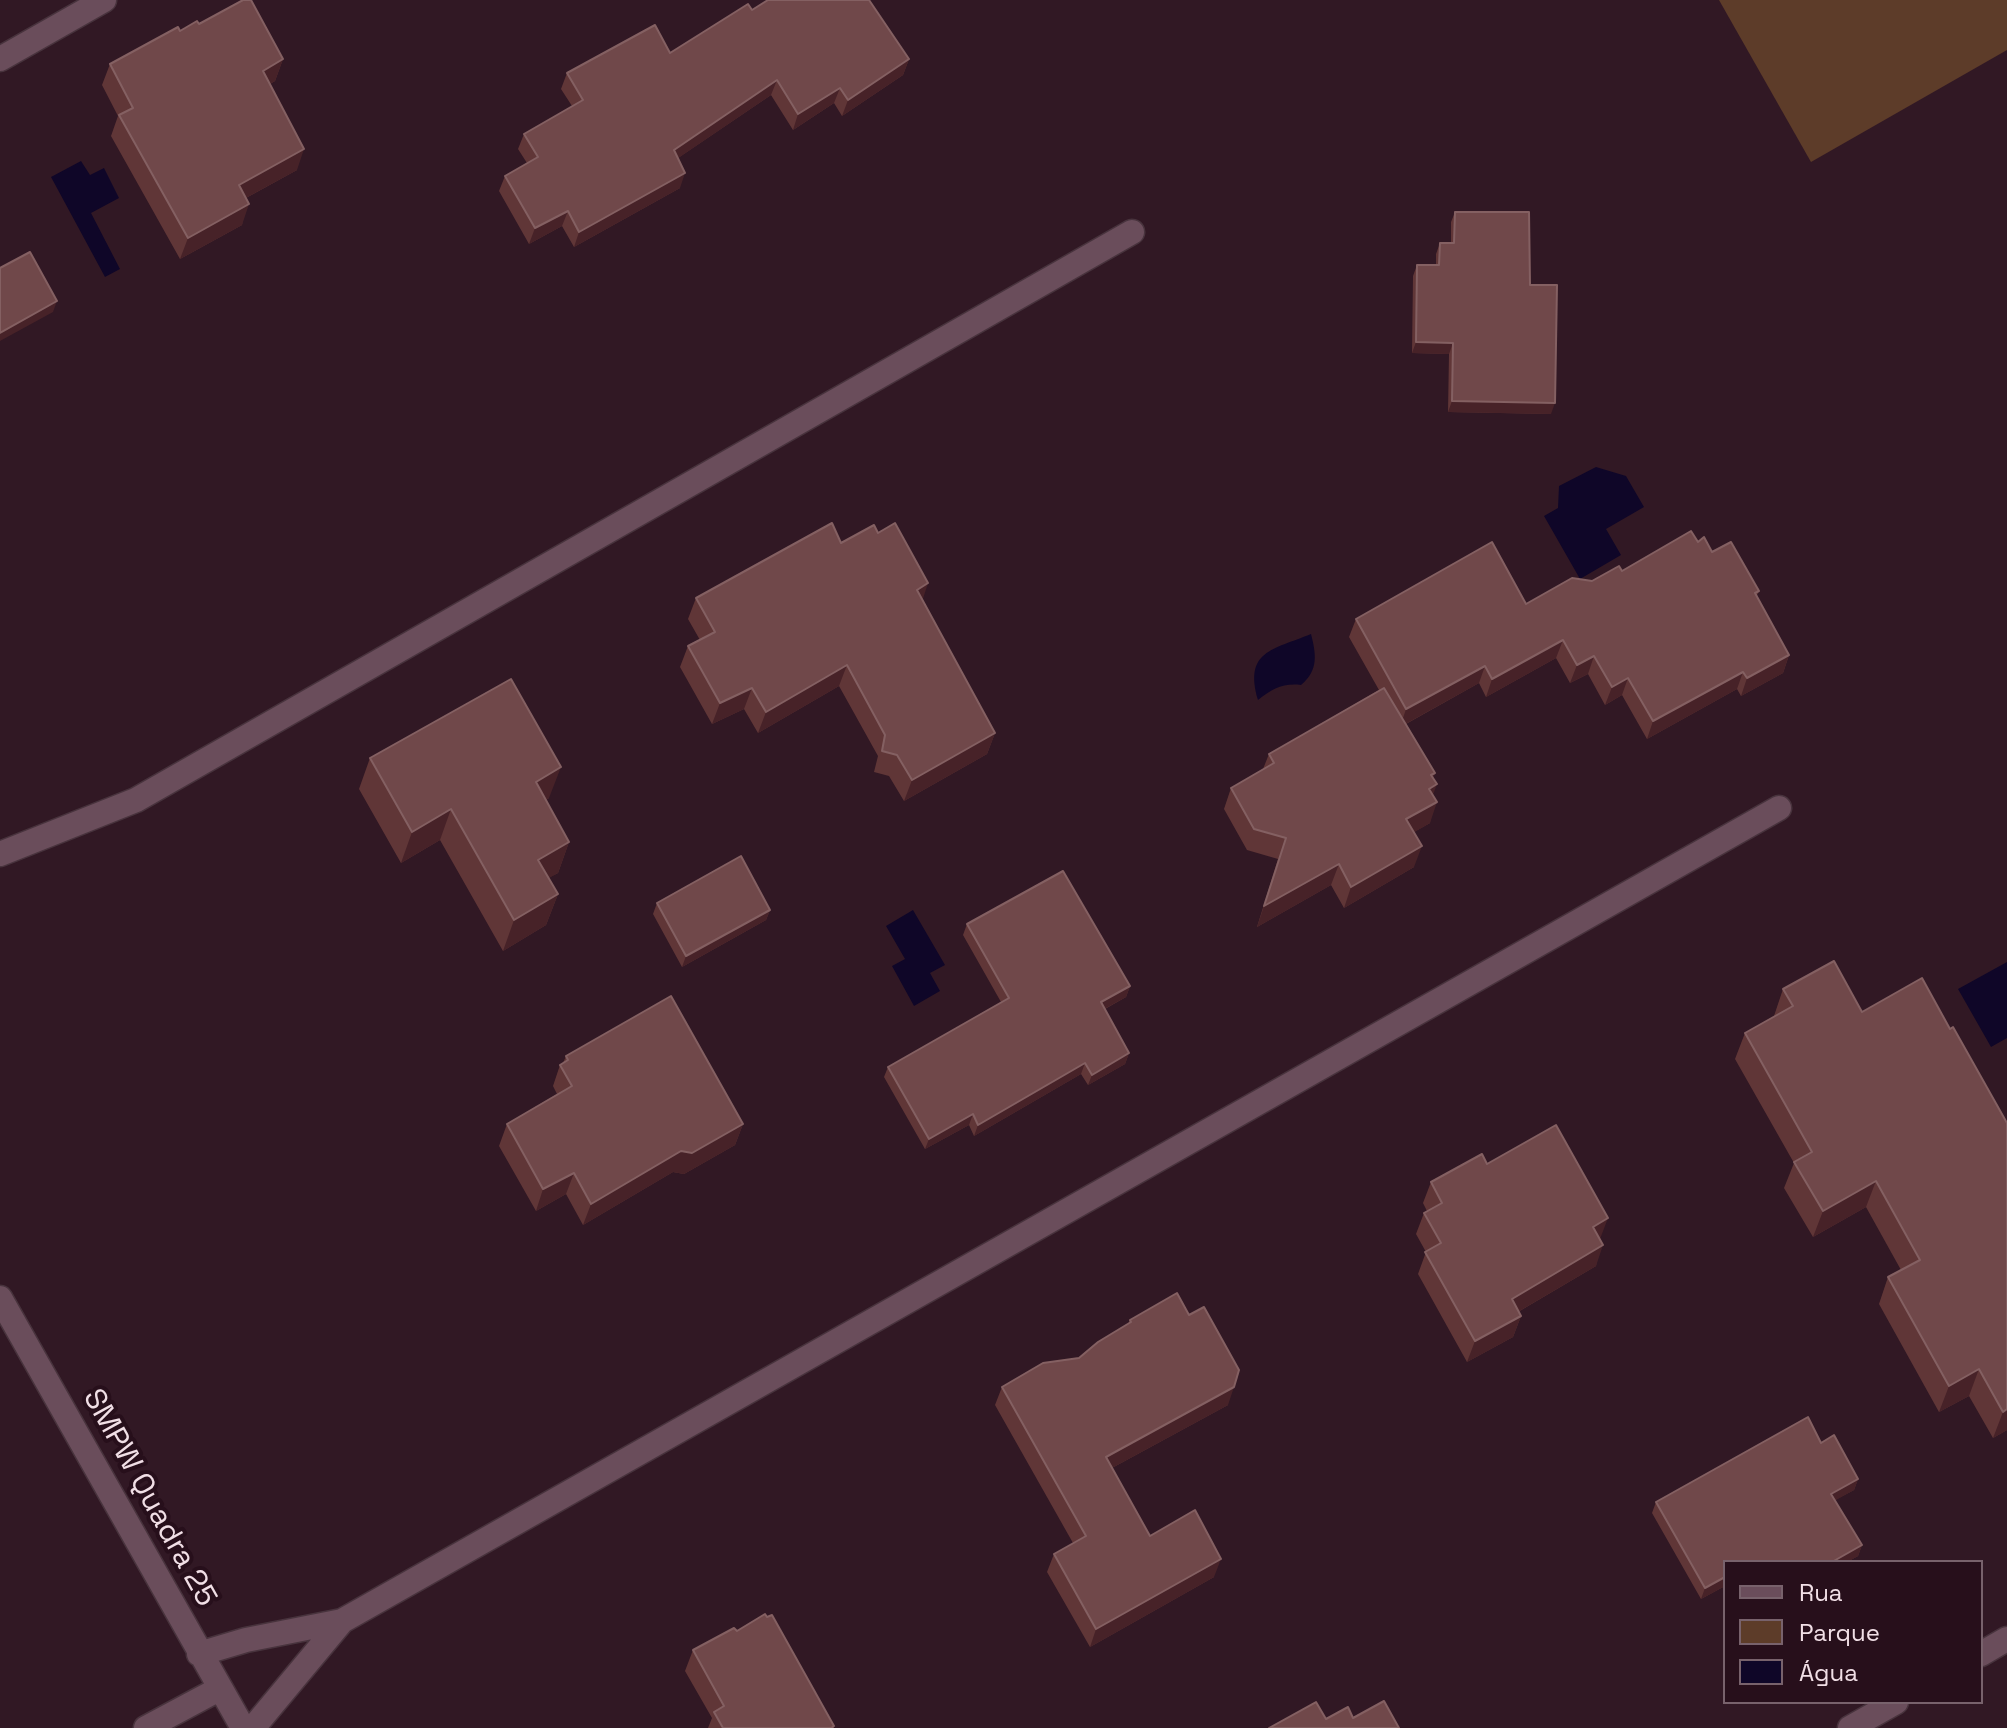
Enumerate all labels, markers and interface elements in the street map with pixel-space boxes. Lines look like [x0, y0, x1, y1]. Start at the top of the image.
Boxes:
street label: SMPW Quadra 25 [74, 1383, 224, 1613]
legend [1723, 1560, 1983, 1704]
text: Rua [1799, 1577, 1843, 1608]
text: Parque [1799, 1617, 1880, 1648]
text: Água [1799, 1657, 1858, 1688]

